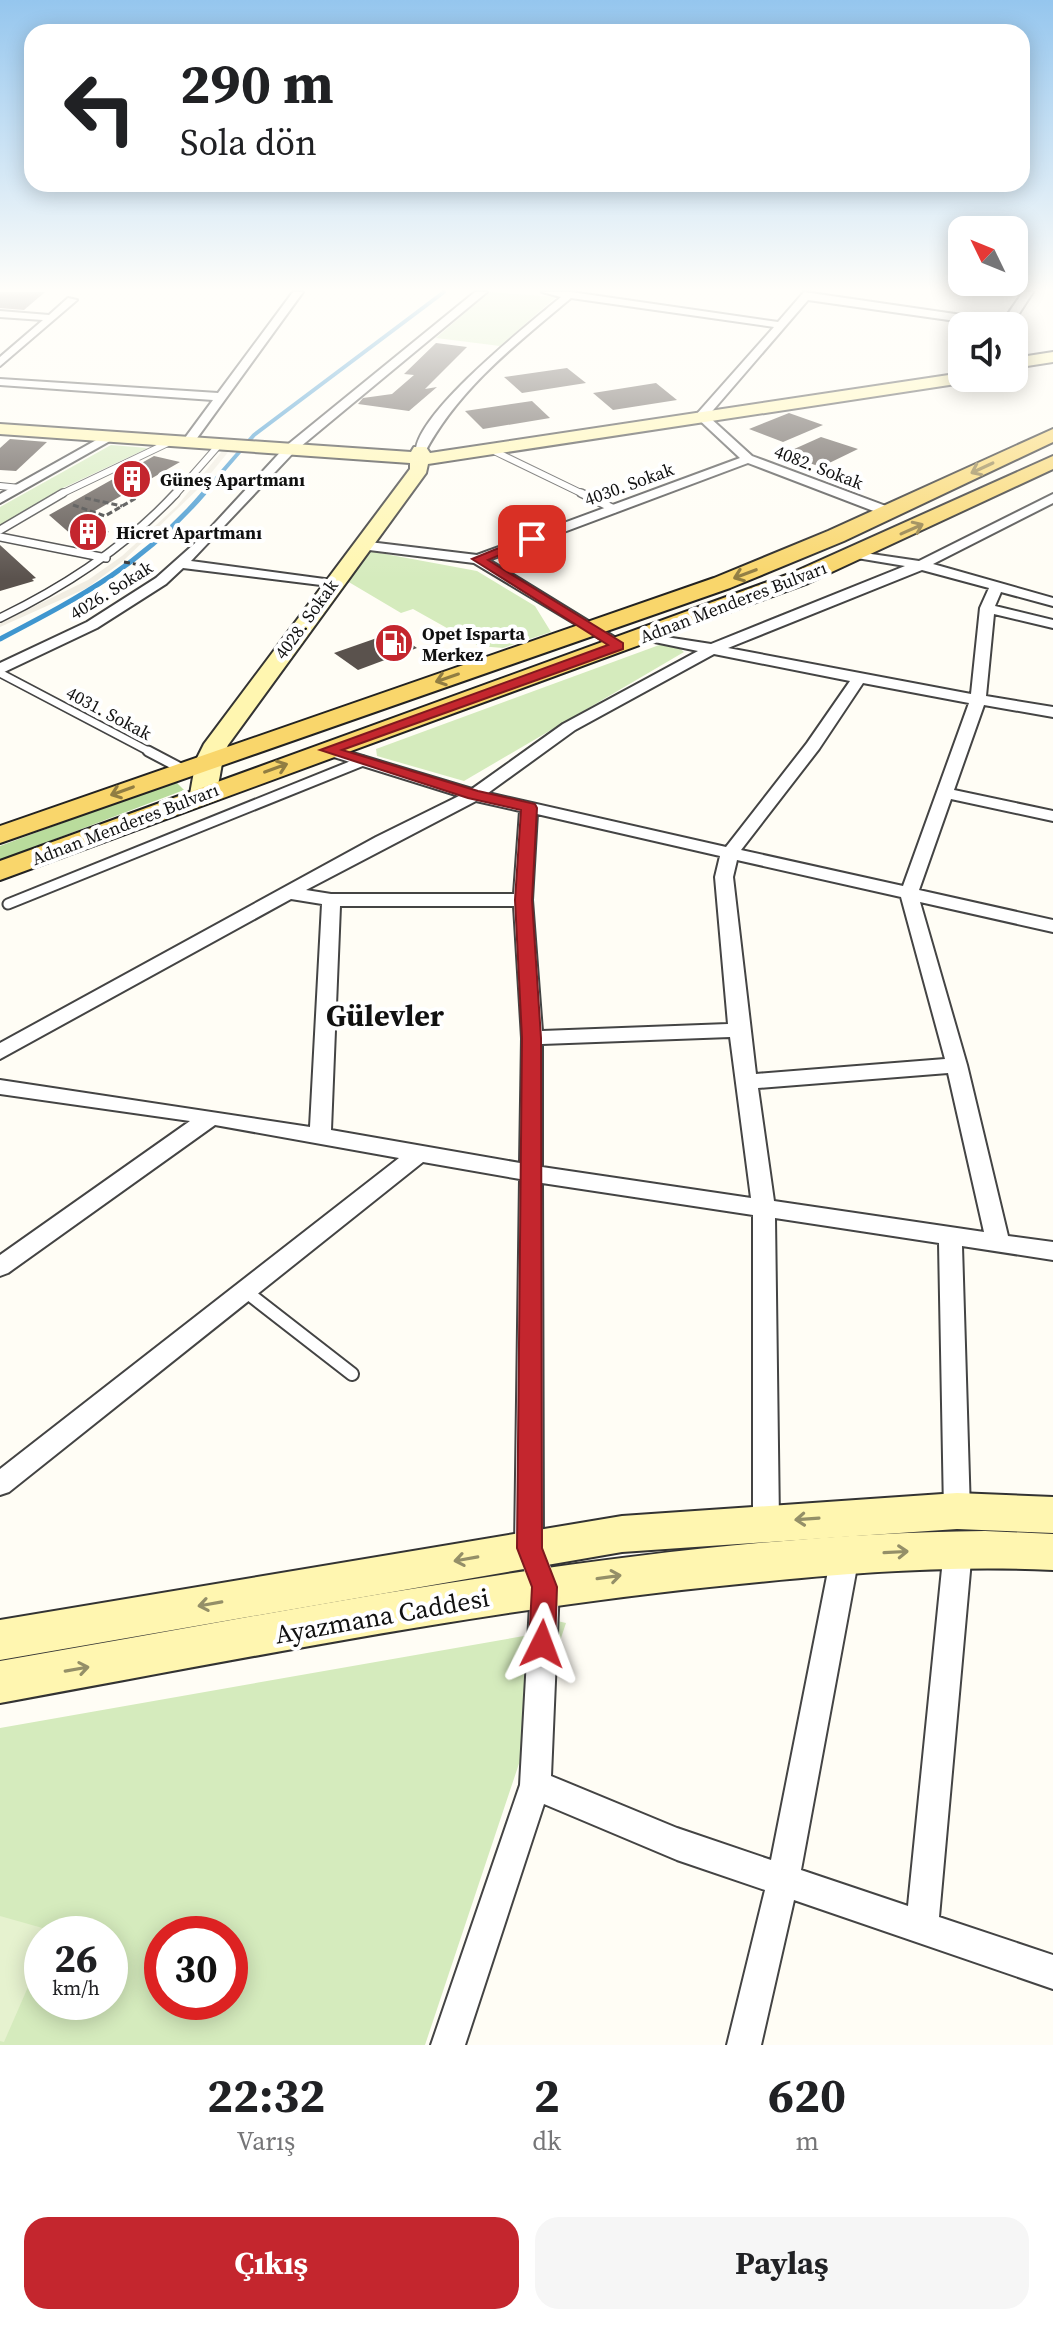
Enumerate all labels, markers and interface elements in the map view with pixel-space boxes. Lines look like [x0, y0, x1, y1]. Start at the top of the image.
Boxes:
text: 290 m [180, 45, 334, 122]
icon: left [48, 56, 152, 160]
text: Sola dön [180, 118, 317, 167]
north arrow [948, 216, 1028, 296]
map controls [948, 216, 1028, 392]
button: sound [948, 312, 1028, 392]
street label: 4082. Sokak [771, 439, 867, 495]
street label: 4030. Sokak [581, 456, 677, 512]
building icon: Güneş Apartmanı [111, 458, 153, 500]
one-way arrow [971, 461, 995, 476]
place label: Güneş Apartmanı [160, 467, 305, 492]
pin [498, 505, 566, 573]
building icon: Hicret Apartmanı [67, 511, 109, 553]
icon: arrive [510, 517, 554, 561]
place label: Hicret Apartmanı [116, 520, 262, 545]
one-way arrow [899, 520, 924, 535]
street label: 4026. Sokak [65, 555, 157, 625]
street label: Adnan Menderes Bulvarı [636, 555, 830, 649]
one-way arrow [733, 568, 758, 582]
street label: 4028. Sokak [268, 574, 344, 664]
place label: Opet Isparta Merkez [422, 621, 526, 667]
fuel station icon: Opet Isparta Merkez [373, 622, 415, 664]
one-way arrow [434, 671, 459, 686]
street label: 4031. Sokak [62, 680, 156, 746]
one-way arrow [263, 760, 288, 774]
street label: Adnan Menderes Bulvarı [28, 777, 222, 871]
one-way arrow [110, 785, 135, 799]
district label: Gülevler [326, 995, 444, 1036]
one-way arrow [794, 1512, 821, 1527]
one-way arrow [882, 1544, 909, 1559]
one-way arrow [454, 1553, 479, 1568]
one-way arrow [596, 1569, 621, 1584]
street label: Ayazmana Caddesi [272, 1579, 492, 1653]
one-way arrow [198, 1597, 223, 1612]
position arrow [500, 1602, 584, 1686]
one-way arrow [64, 1660, 89, 1675]
speed limit sign: 30 [144, 1916, 248, 2020]
text: 26 [54, 1931, 98, 1985]
text: km/h [52, 1974, 100, 2002]
text: 22:32 [207, 2062, 325, 2128]
text: 2 [534, 2062, 560, 2128]
text: 620 [768, 2062, 846, 2128]
text: Varış [237, 2123, 295, 2159]
text: dk [532, 2123, 561, 2159]
text: m [795, 2123, 819, 2159]
button: Çıkış [24, 2217, 519, 2309]
button: Paylaş [535, 2217, 1029, 2309]

